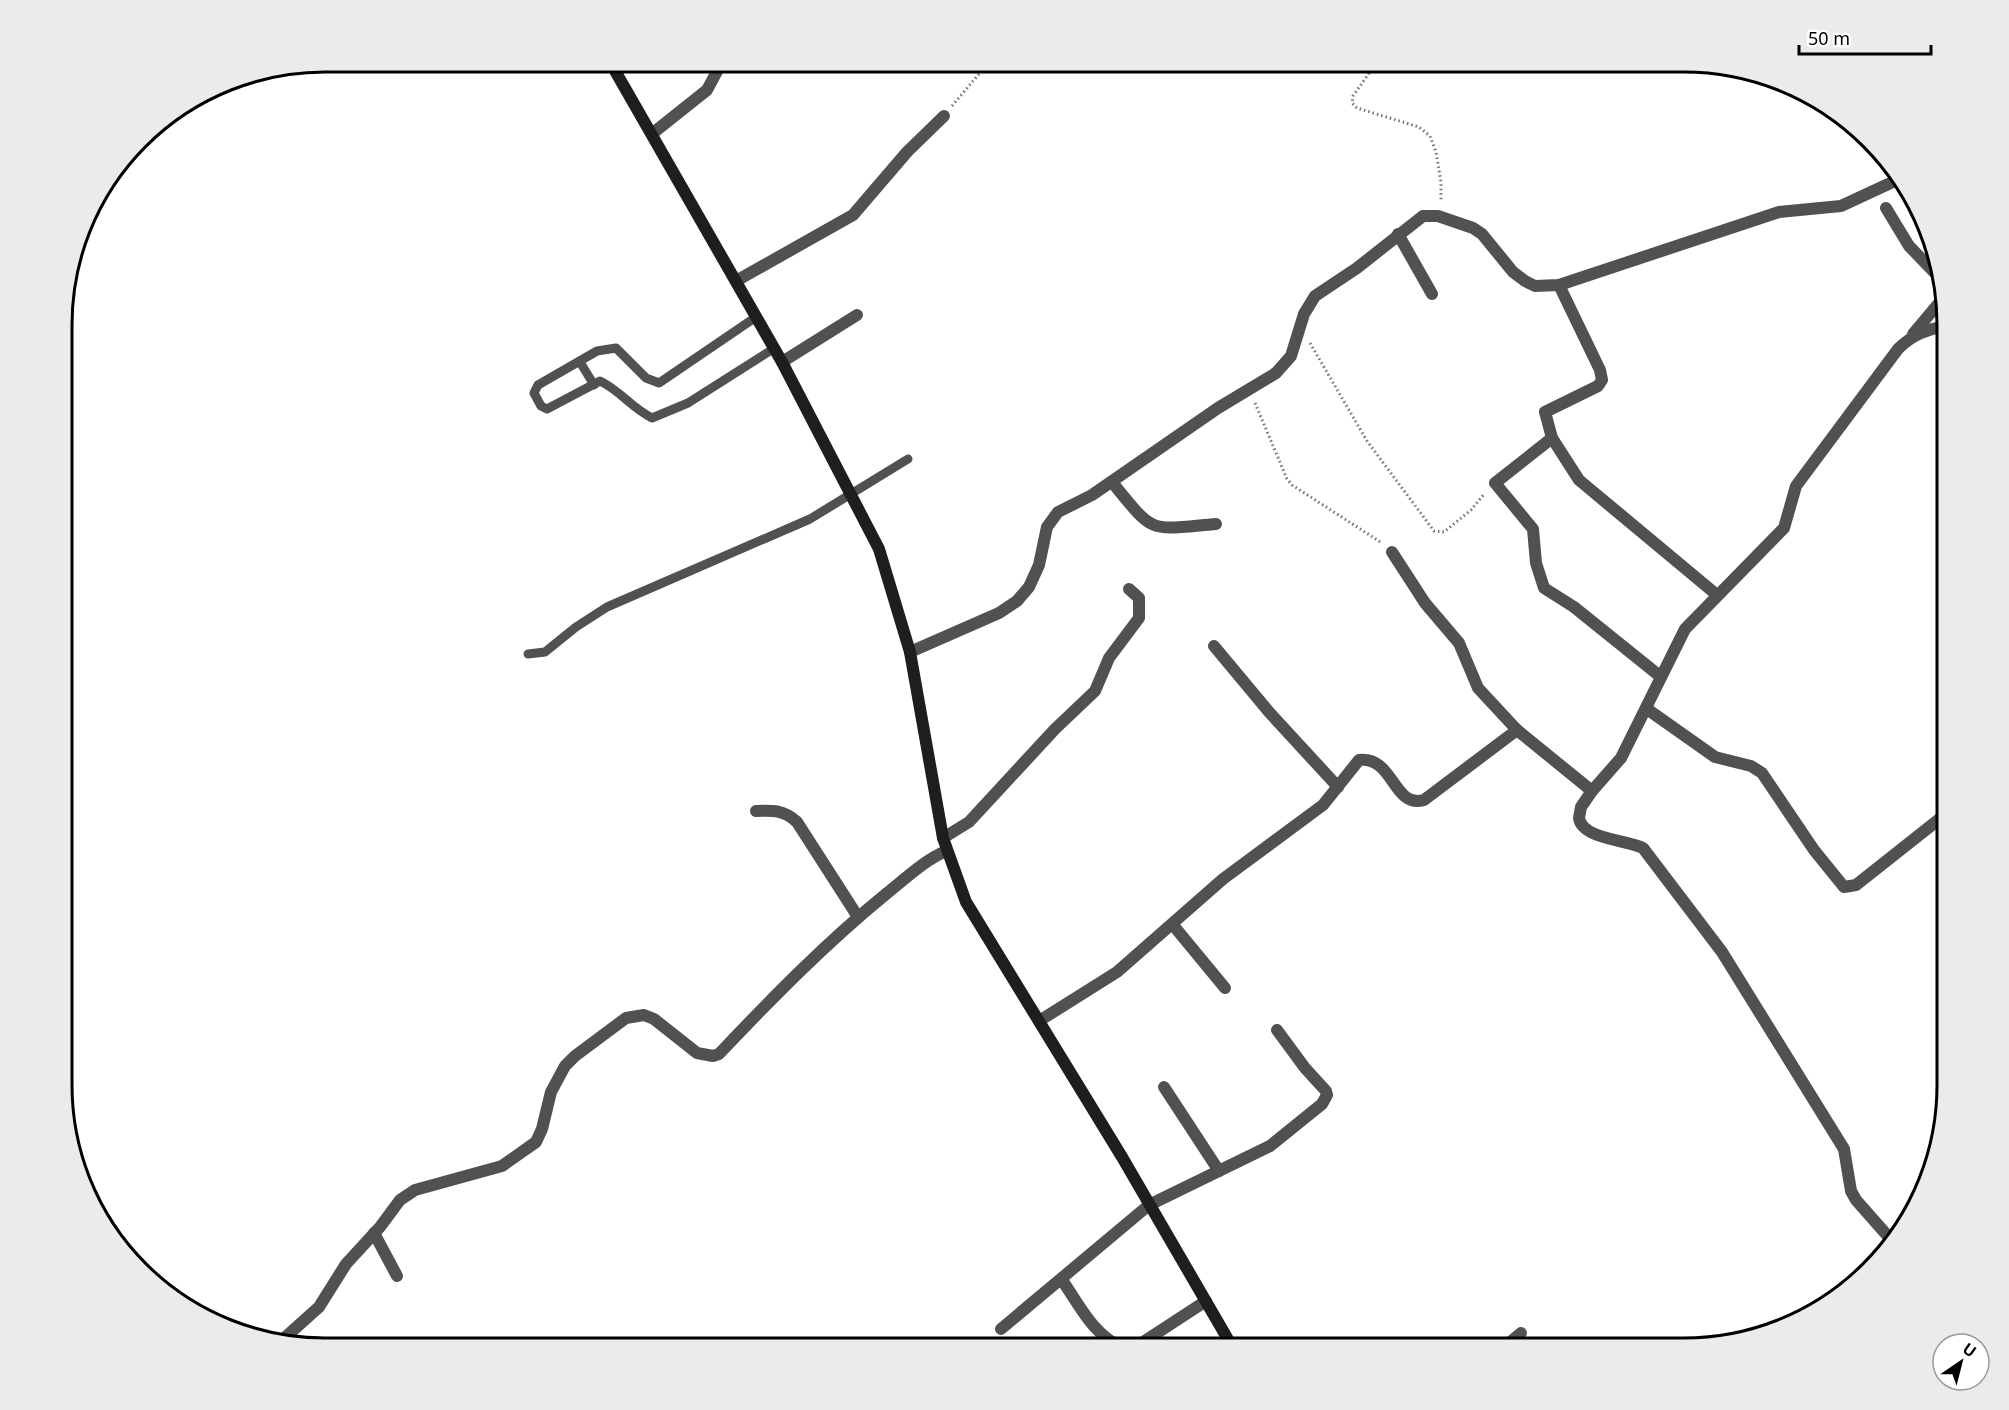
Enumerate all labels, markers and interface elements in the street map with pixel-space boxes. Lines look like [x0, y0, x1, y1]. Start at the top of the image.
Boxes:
scale bar [1799, 18, 1931, 56]
text: 50 m [1808, 26, 1850, 50]
north arrow [1931, 1332, 1991, 1392]
text: U [1958, 1337, 1981, 1362]

